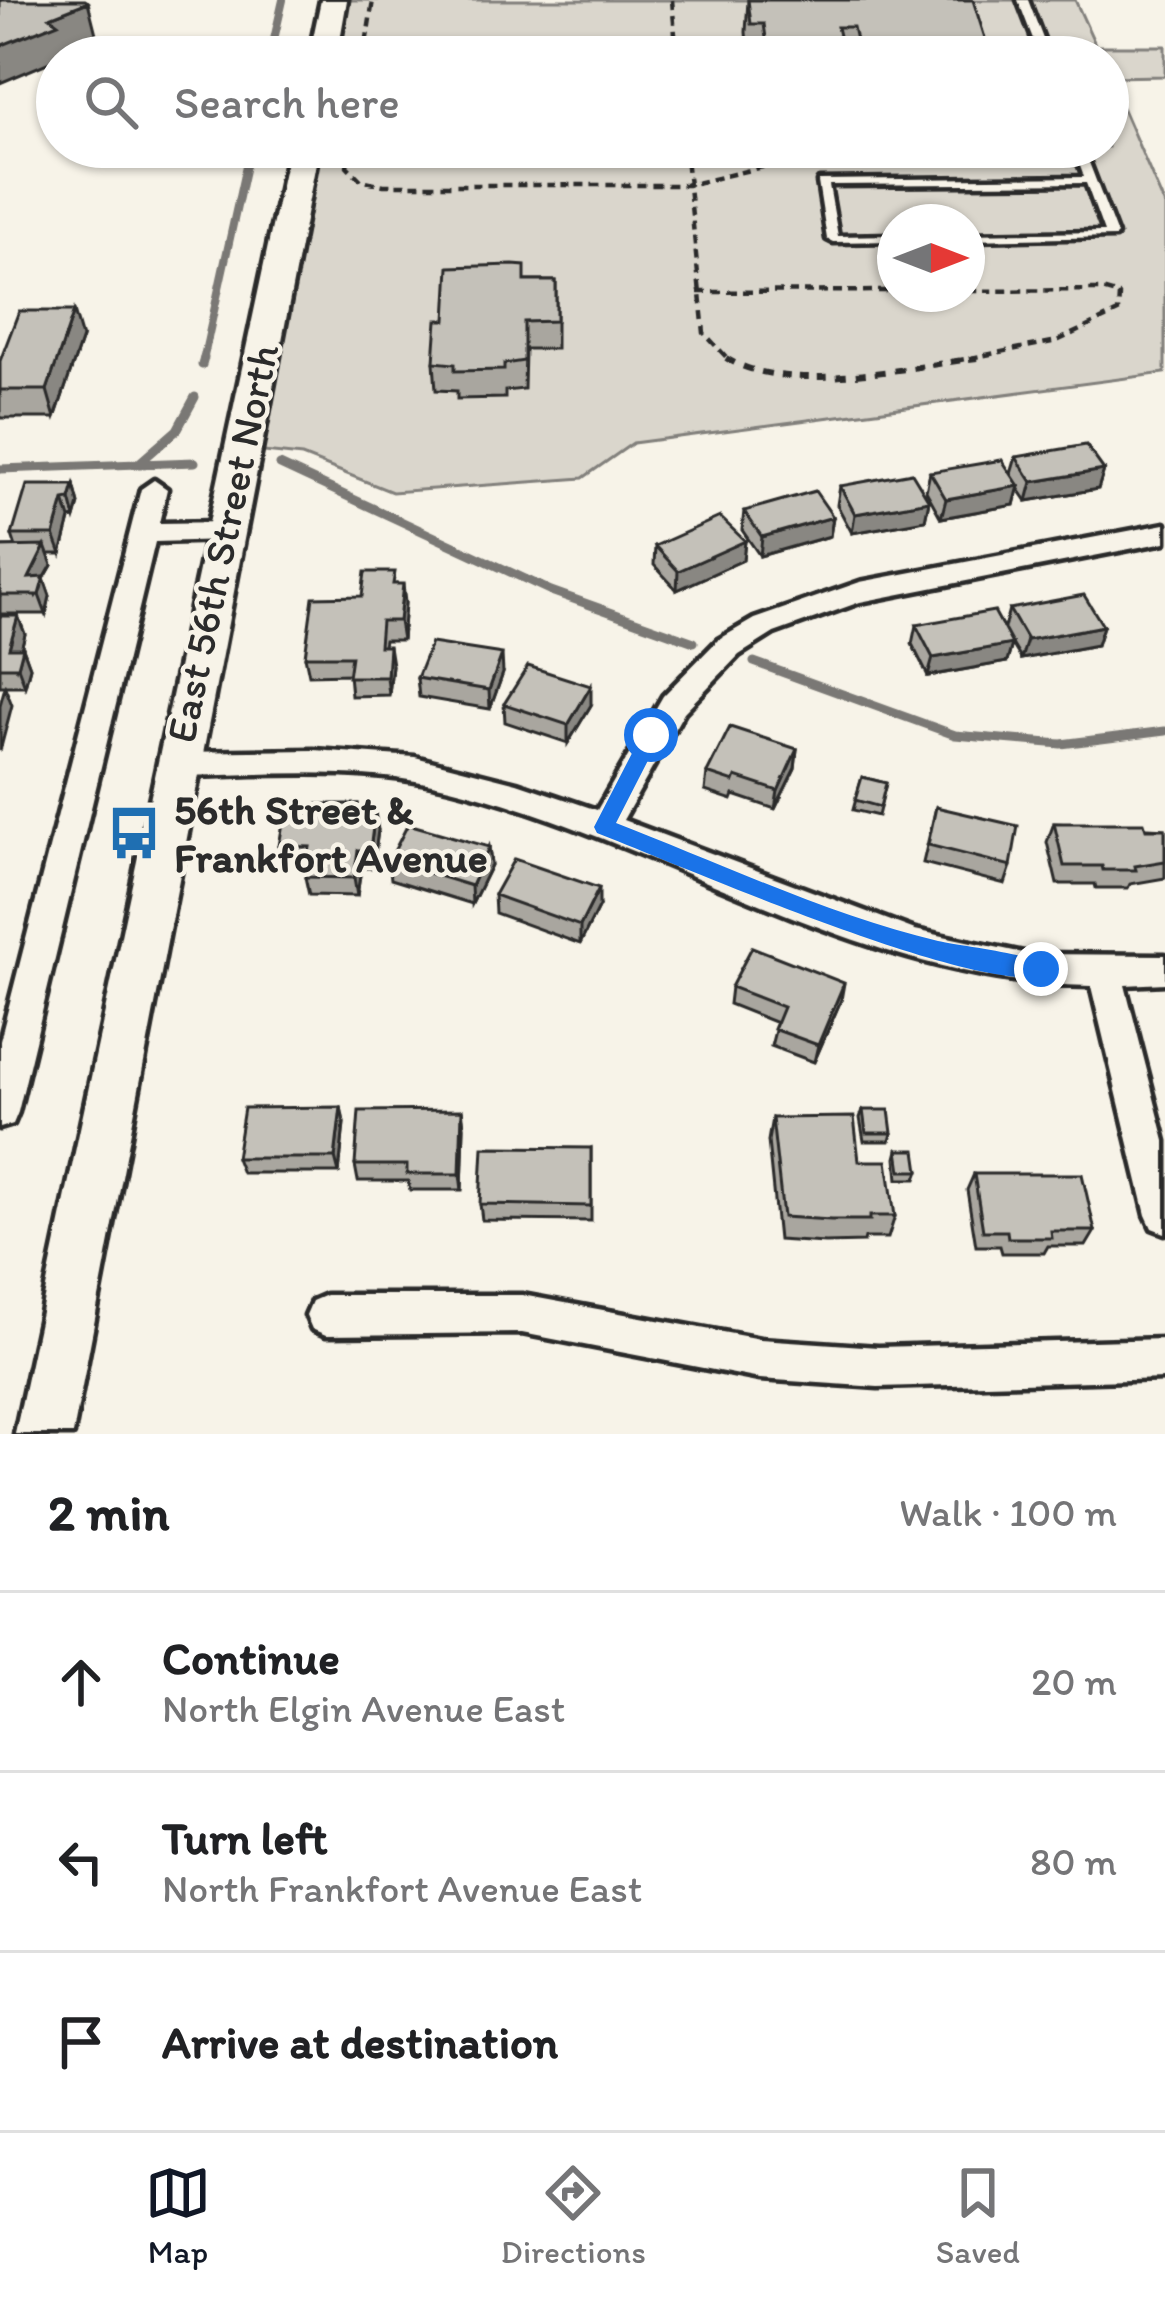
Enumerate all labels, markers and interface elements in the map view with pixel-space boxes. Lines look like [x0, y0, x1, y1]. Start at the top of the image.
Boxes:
search box [36, 36, 1129, 168]
icon: search [78, 69, 144, 135]
text: Search here [174, 75, 400, 129]
north arrow [877, 204, 985, 312]
street label: East 56th Street North [155, 339, 289, 747]
route start [624, 708, 678, 762]
place label: 56th Street & Frankfort Avenue [174, 784, 488, 883]
bus stop icon: 56th Street & Frankfort Avenue [105, 804, 163, 862]
route end [1014, 942, 1068, 996]
text: 2 min [48, 1482, 169, 1543]
text: Walk · 100 m [899, 1489, 1117, 1536]
text: Continue [162, 1631, 340, 1685]
icon: ahead [48, 1649, 114, 1715]
text: 20 m [1031, 1658, 1117, 1705]
text: North Elgin Avenue East [162, 1685, 565, 1732]
text: Turn left [162, 1811, 328, 1865]
icon: left [48, 1829, 114, 1895]
text: 80 m [1030, 1838, 1117, 1885]
text: North Frankfort Avenue East [162, 1865, 642, 1912]
icon: arrive [48, 2009, 114, 2075]
text: Arrive at destination [162, 2015, 558, 2069]
tab: Map [145, 2160, 211, 2271]
tab: Directions [501, 2160, 646, 2271]
tab: Saved [936, 2160, 1020, 2271]

